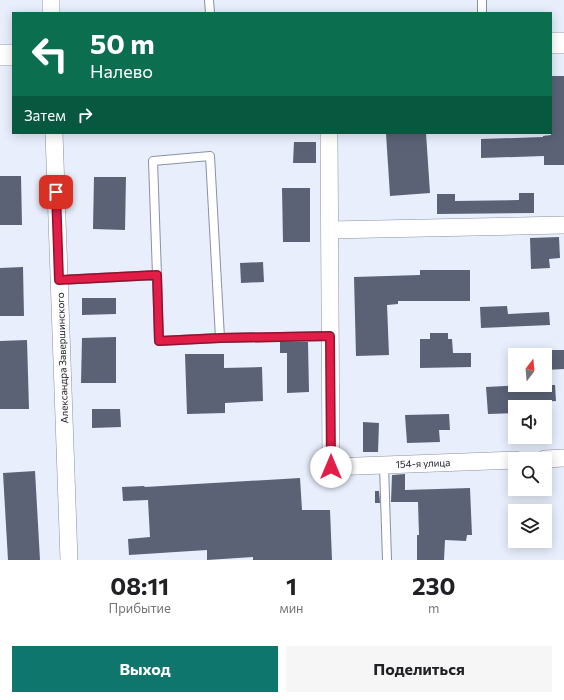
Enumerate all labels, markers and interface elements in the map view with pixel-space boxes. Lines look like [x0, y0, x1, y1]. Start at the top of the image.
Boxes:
text: 50 m [90, 26, 155, 60]
icon: left [24, 28, 76, 80]
text: Налево [90, 60, 153, 82]
icon: right [74, 104, 96, 126]
text: Затем [24, 106, 66, 124]
pin [39, 175, 73, 209]
icon: arrive [45, 181, 67, 203]
street label: Александра Завершинского [54, 292, 70, 424]
north arrow [508, 348, 552, 392]
map controls [508, 348, 552, 548]
button: sound [508, 400, 552, 444]
position arrow [310, 446, 352, 488]
button: search [508, 452, 552, 496]
street label: 154-я улица [395, 456, 451, 470]
button: layers [508, 504, 552, 548]
text: 08:11 [110, 571, 169, 600]
text: 1 [286, 571, 297, 600]
text: 230 [412, 571, 456, 600]
text: Прибытие [108, 600, 171, 616]
text: мин [279, 600, 304, 616]
text: m [428, 600, 439, 616]
button: Выход [12, 646, 278, 692]
button: Поделиться [286, 646, 552, 692]

